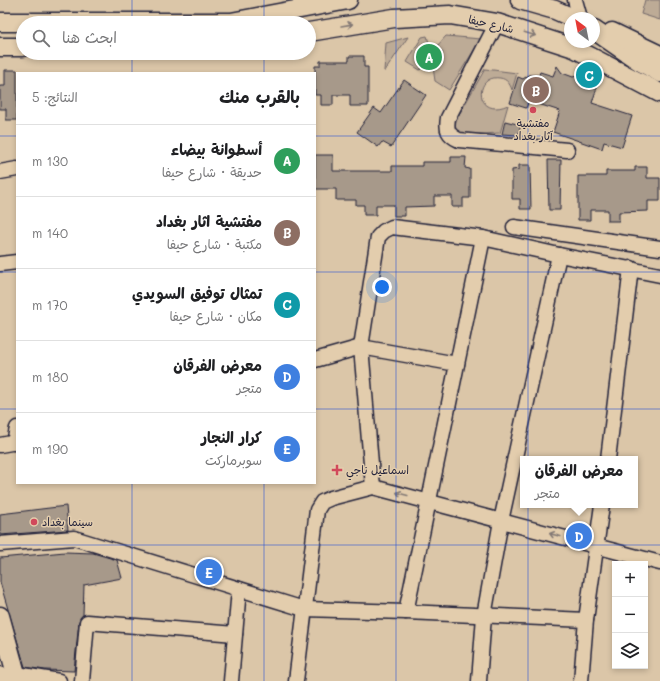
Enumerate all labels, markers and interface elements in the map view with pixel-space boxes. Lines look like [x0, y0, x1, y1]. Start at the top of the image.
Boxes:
street label: شارع حيفا [467, 11, 515, 38]
north arrow [564, 12, 600, 48]
search box [16, 16, 316, 60]
one-way arrow [341, 21, 354, 29]
icon: search [30, 27, 52, 49]
text: ابحث هنا [62, 27, 117, 47]
one-way arrow [524, 31, 537, 38]
pin: A [416, 42, 442, 72]
pin: C [576, 60, 602, 90]
pin: B [523, 75, 549, 105]
text: بالقرب منك [219, 85, 300, 107]
text: النتائج: 5 [32, 88, 78, 105]
marker: مفتشية آثار بغداد [528, 105, 538, 115]
place label: مفتشية آثار بغداد [513, 115, 554, 144]
text: أسطوانة بيضاء [171, 139, 262, 159]
text: 130 m [32, 152, 68, 169]
text: A [282, 152, 292, 169]
text: حديقة · شارع حيفا [162, 163, 262, 180]
text: مفتشية اثار بغداد [156, 211, 262, 231]
text: 140 m [32, 224, 68, 241]
text: B [283, 224, 291, 241]
text: مكتبة · شارع حيفا [167, 235, 262, 252]
your location [372, 277, 392, 297]
text: تمثال توفيق السويدي [132, 283, 262, 303]
text: 170 m [32, 296, 68, 313]
text: C [282, 296, 292, 313]
text: مكان · شارع حيفا [170, 307, 262, 324]
text: معرض الفرقان [173, 355, 262, 375]
text: 180 m [32, 368, 68, 385]
text: D [282, 368, 292, 385]
text: متجر [237, 379, 262, 396]
text: كرار النجار [201, 427, 262, 447]
text: 190 m [32, 440, 68, 457]
text: E [283, 440, 291, 457]
text: سوبرماركت [205, 451, 262, 468]
popup [520, 456, 638, 508]
text: معرض الفرقان [535, 460, 623, 480]
place label: اسماعيل ناجي [346, 462, 409, 481]
marker: اسماعيل ناجي [331, 464, 343, 476]
text: متجر [535, 484, 560, 501]
one-way arrow [396, 490, 409, 498]
place label: سينما بغداد [42, 514, 93, 530]
marker: سينما بغداد [29, 517, 39, 527]
pin: D [566, 521, 592, 551]
one-way arrow [548, 531, 561, 538]
pin: E [196, 557, 222, 587]
map controls [612, 561, 648, 669]
button: + [612, 561, 648, 597]
button: − [612, 597, 648, 633]
button: layers [612, 633, 648, 669]

